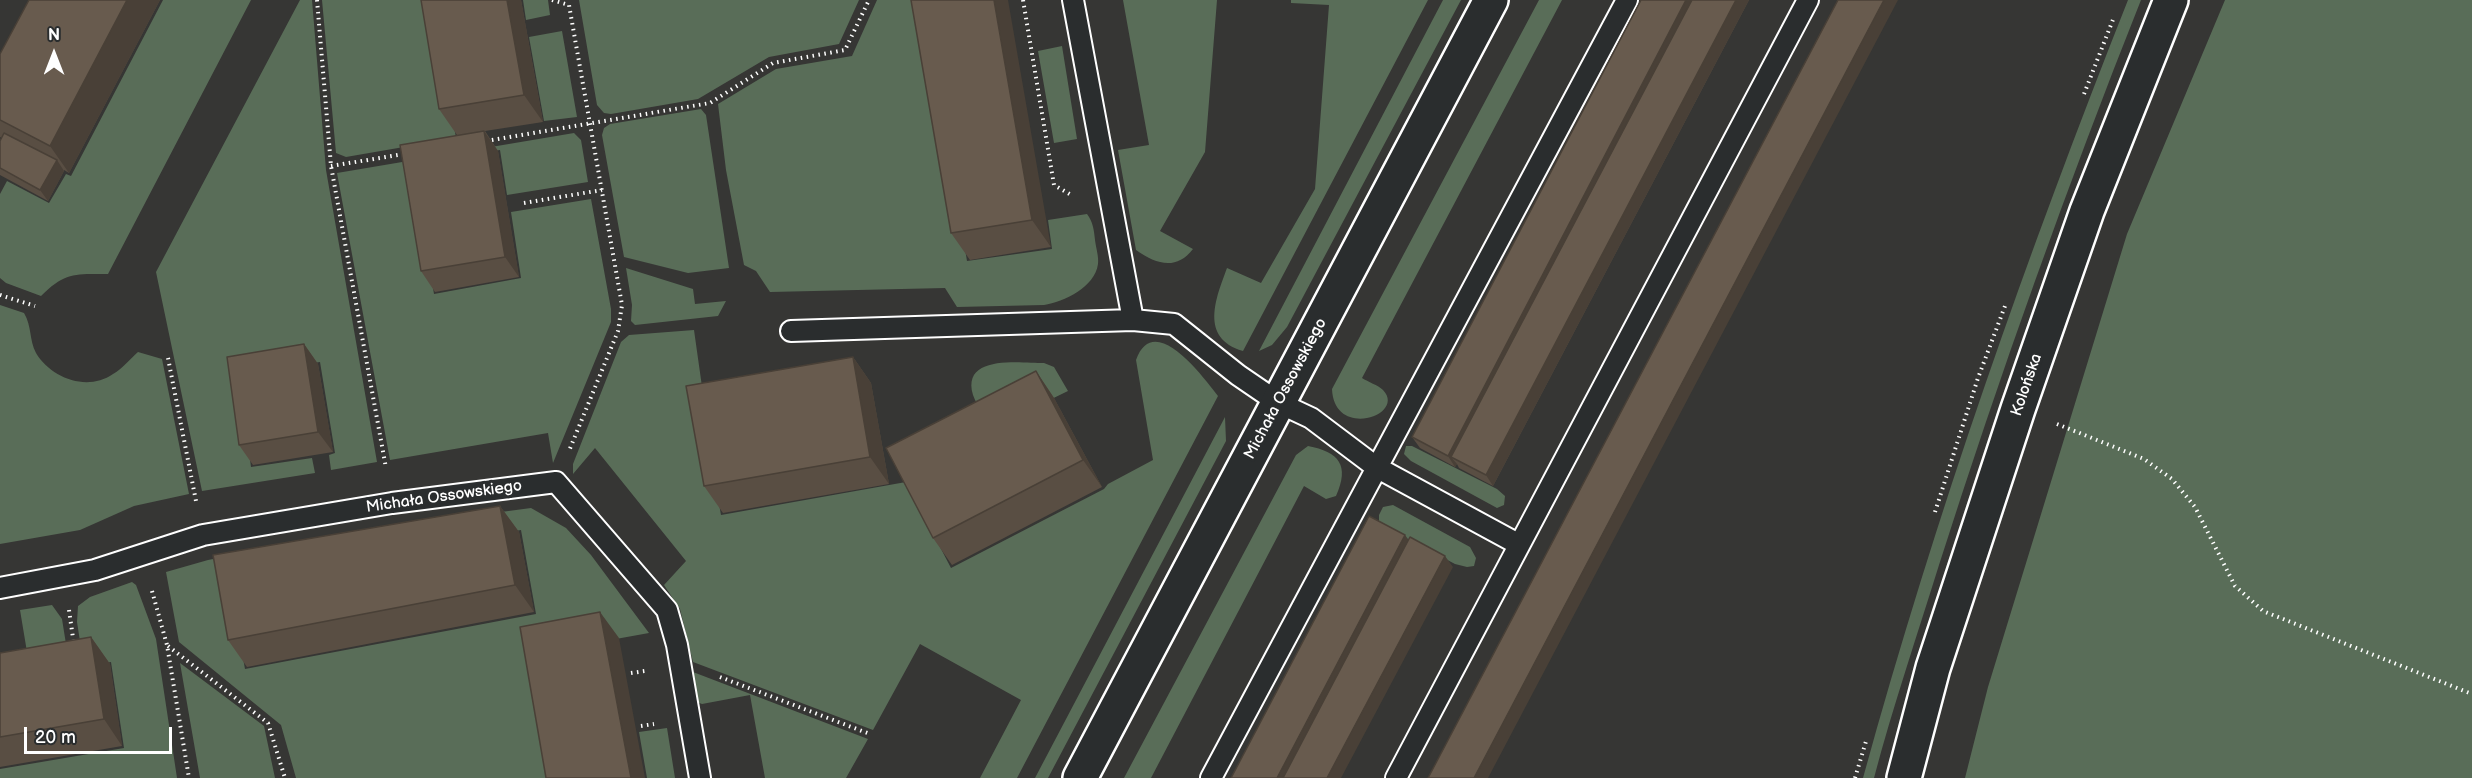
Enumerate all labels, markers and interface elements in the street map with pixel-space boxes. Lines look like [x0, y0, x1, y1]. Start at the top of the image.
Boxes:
north arrow [24, 24, 84, 84]
text: N [48, 26, 60, 45]
street label: Michała Ossowskiego [1241, 315, 1331, 463]
street label: Kolońska [2007, 351, 2047, 419]
street label: Michała Ossowskiego [365, 477, 523, 517]
scale bar [27, 715, 176, 753]
text: 20 m [35, 727, 76, 748]

